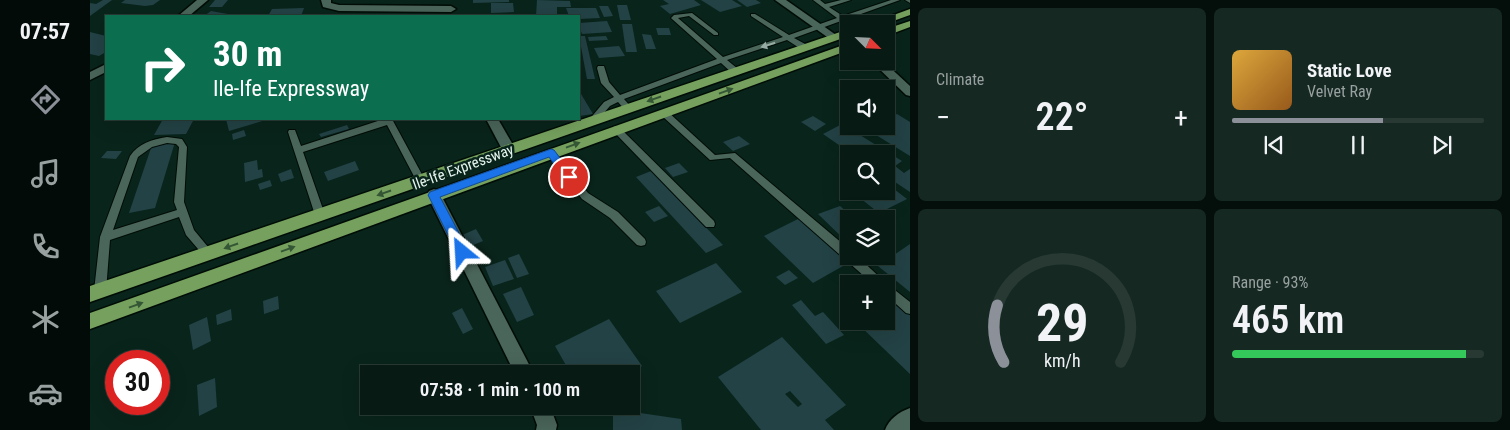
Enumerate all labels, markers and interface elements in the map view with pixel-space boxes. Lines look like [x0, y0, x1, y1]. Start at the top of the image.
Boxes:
north arrow [840, 15, 895, 70]
map controls [840, 15, 895, 330]
text: 07:57 [20, 19, 70, 44]
text: 30 m [213, 34, 282, 75]
icon: right [130, 35, 195, 100]
one-way arrow [761, 41, 776, 49]
text: Static Love [1307, 59, 1392, 82]
text: Climate [936, 70, 984, 89]
text: Ile-Ife Expressway [213, 76, 369, 101]
button: sound [840, 80, 895, 135]
icon: directions [28, 82, 63, 117]
text: Velvet Ray [1307, 82, 1372, 101]
one-way arrow [718, 87, 733, 94]
one-way arrow [646, 95, 661, 103]
text: 22° [1036, 95, 1088, 139]
text: − [936, 101, 950, 134]
text: + [1174, 101, 1188, 134]
icon: previous [1260, 131, 1288, 159]
icon: pause [1344, 131, 1372, 159]
icon: next [1428, 131, 1456, 159]
street label: Ile-Ife Expressway [410, 140, 516, 194]
one-way arrow [565, 141, 580, 148]
button: search [840, 145, 895, 200]
icon: music [28, 156, 63, 191]
pin [548, 156, 590, 198]
icon: arrive [555, 163, 583, 191]
one-way arrow [377, 189, 392, 197]
button: layers [840, 210, 895, 265]
position arrow [435, 225, 487, 277]
icon: phone [28, 229, 63, 264]
one-way arrow [223, 242, 238, 250]
one-way arrow [281, 245, 296, 253]
text: Range · 93% [1232, 273, 1308, 292]
button: + [840, 275, 895, 330]
text: 29 [1036, 293, 1088, 354]
text: 465 km [1232, 298, 1344, 342]
one-way arrow [129, 301, 144, 309]
icon: climate [28, 302, 63, 337]
speed limit sign: 30 [105, 350, 170, 415]
text: km/h [1044, 350, 1080, 371]
icon: car [28, 376, 63, 411]
text: 07:58 · 1 min · 100 m [420, 378, 580, 401]

